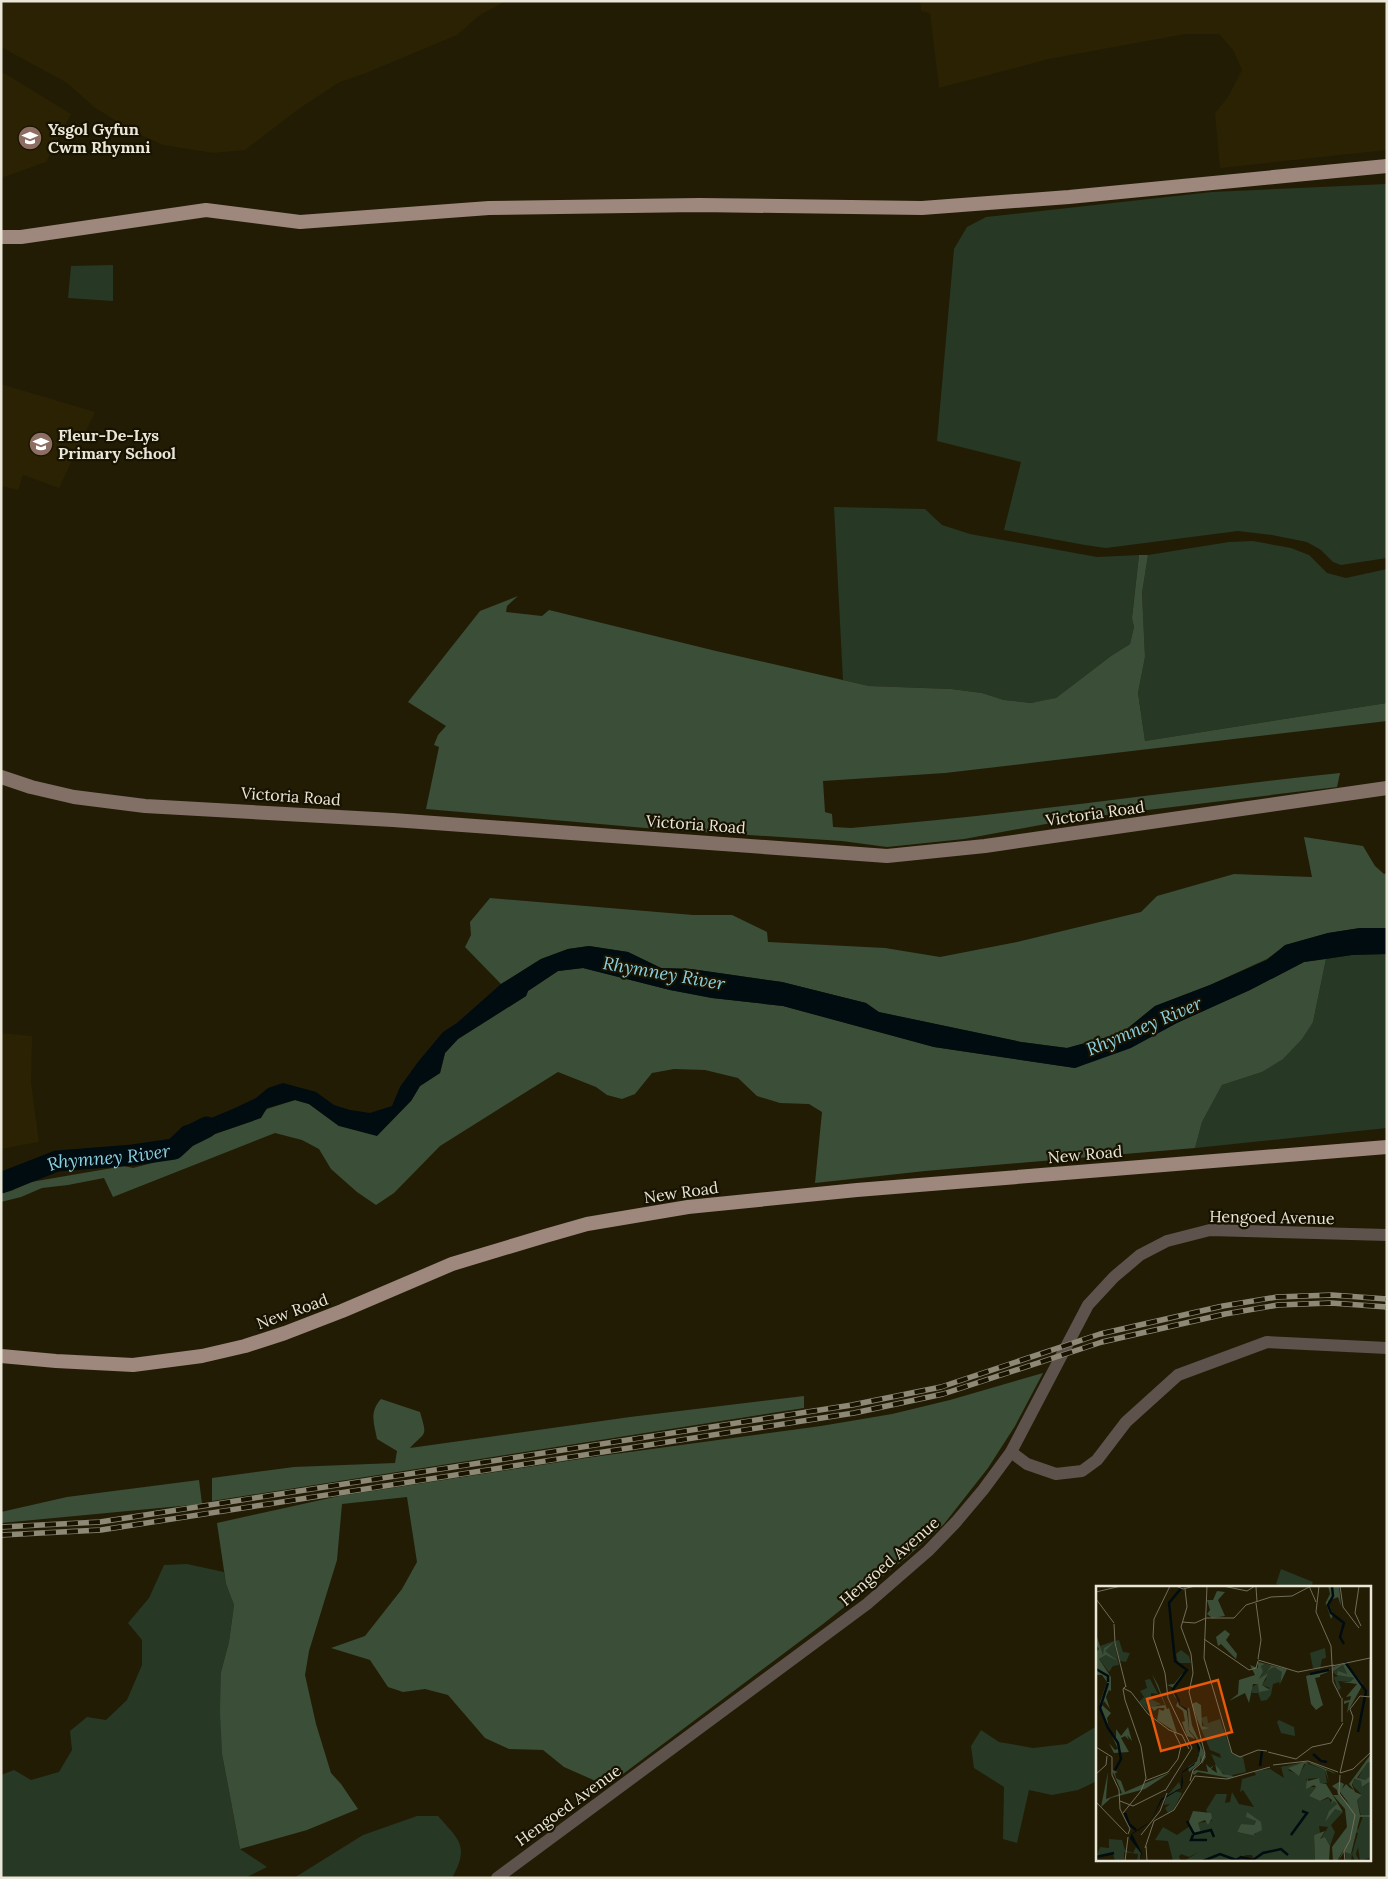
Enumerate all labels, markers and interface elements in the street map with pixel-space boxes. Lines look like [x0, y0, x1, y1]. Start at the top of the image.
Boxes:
place label: Ysgol Gyfun Cwm Rhymni [48, 119, 151, 157]
school or university icon: Ysgol Gyfun Cwm Rhymni [17, 125, 43, 151]
place label: Fleur-De-Lys Primary School [58, 425, 176, 463]
school or university icon: Fleur-De-Lys Primary School [28, 431, 54, 457]
street label: Victoria Road [240, 782, 342, 809]
street label: Victoria Road [1043, 796, 1146, 830]
street label: Victoria Road [645, 810, 747, 837]
water label: Rhymney River [601, 951, 728, 995]
water label: Rhymney River [1083, 991, 1206, 1061]
water label: Rhymney River [44, 1138, 172, 1175]
street label: New Road [1047, 1141, 1124, 1167]
street label: New Road [643, 1177, 720, 1207]
street label: Hengoed Avenue [1209, 1206, 1335, 1228]
street label: New Road [253, 1289, 331, 1333]
street label: Hengoed Avenue [835, 1512, 943, 1610]
inset map [1096, 1586, 1370, 1862]
street label: Hengoed Avenue [511, 1760, 625, 1850]

